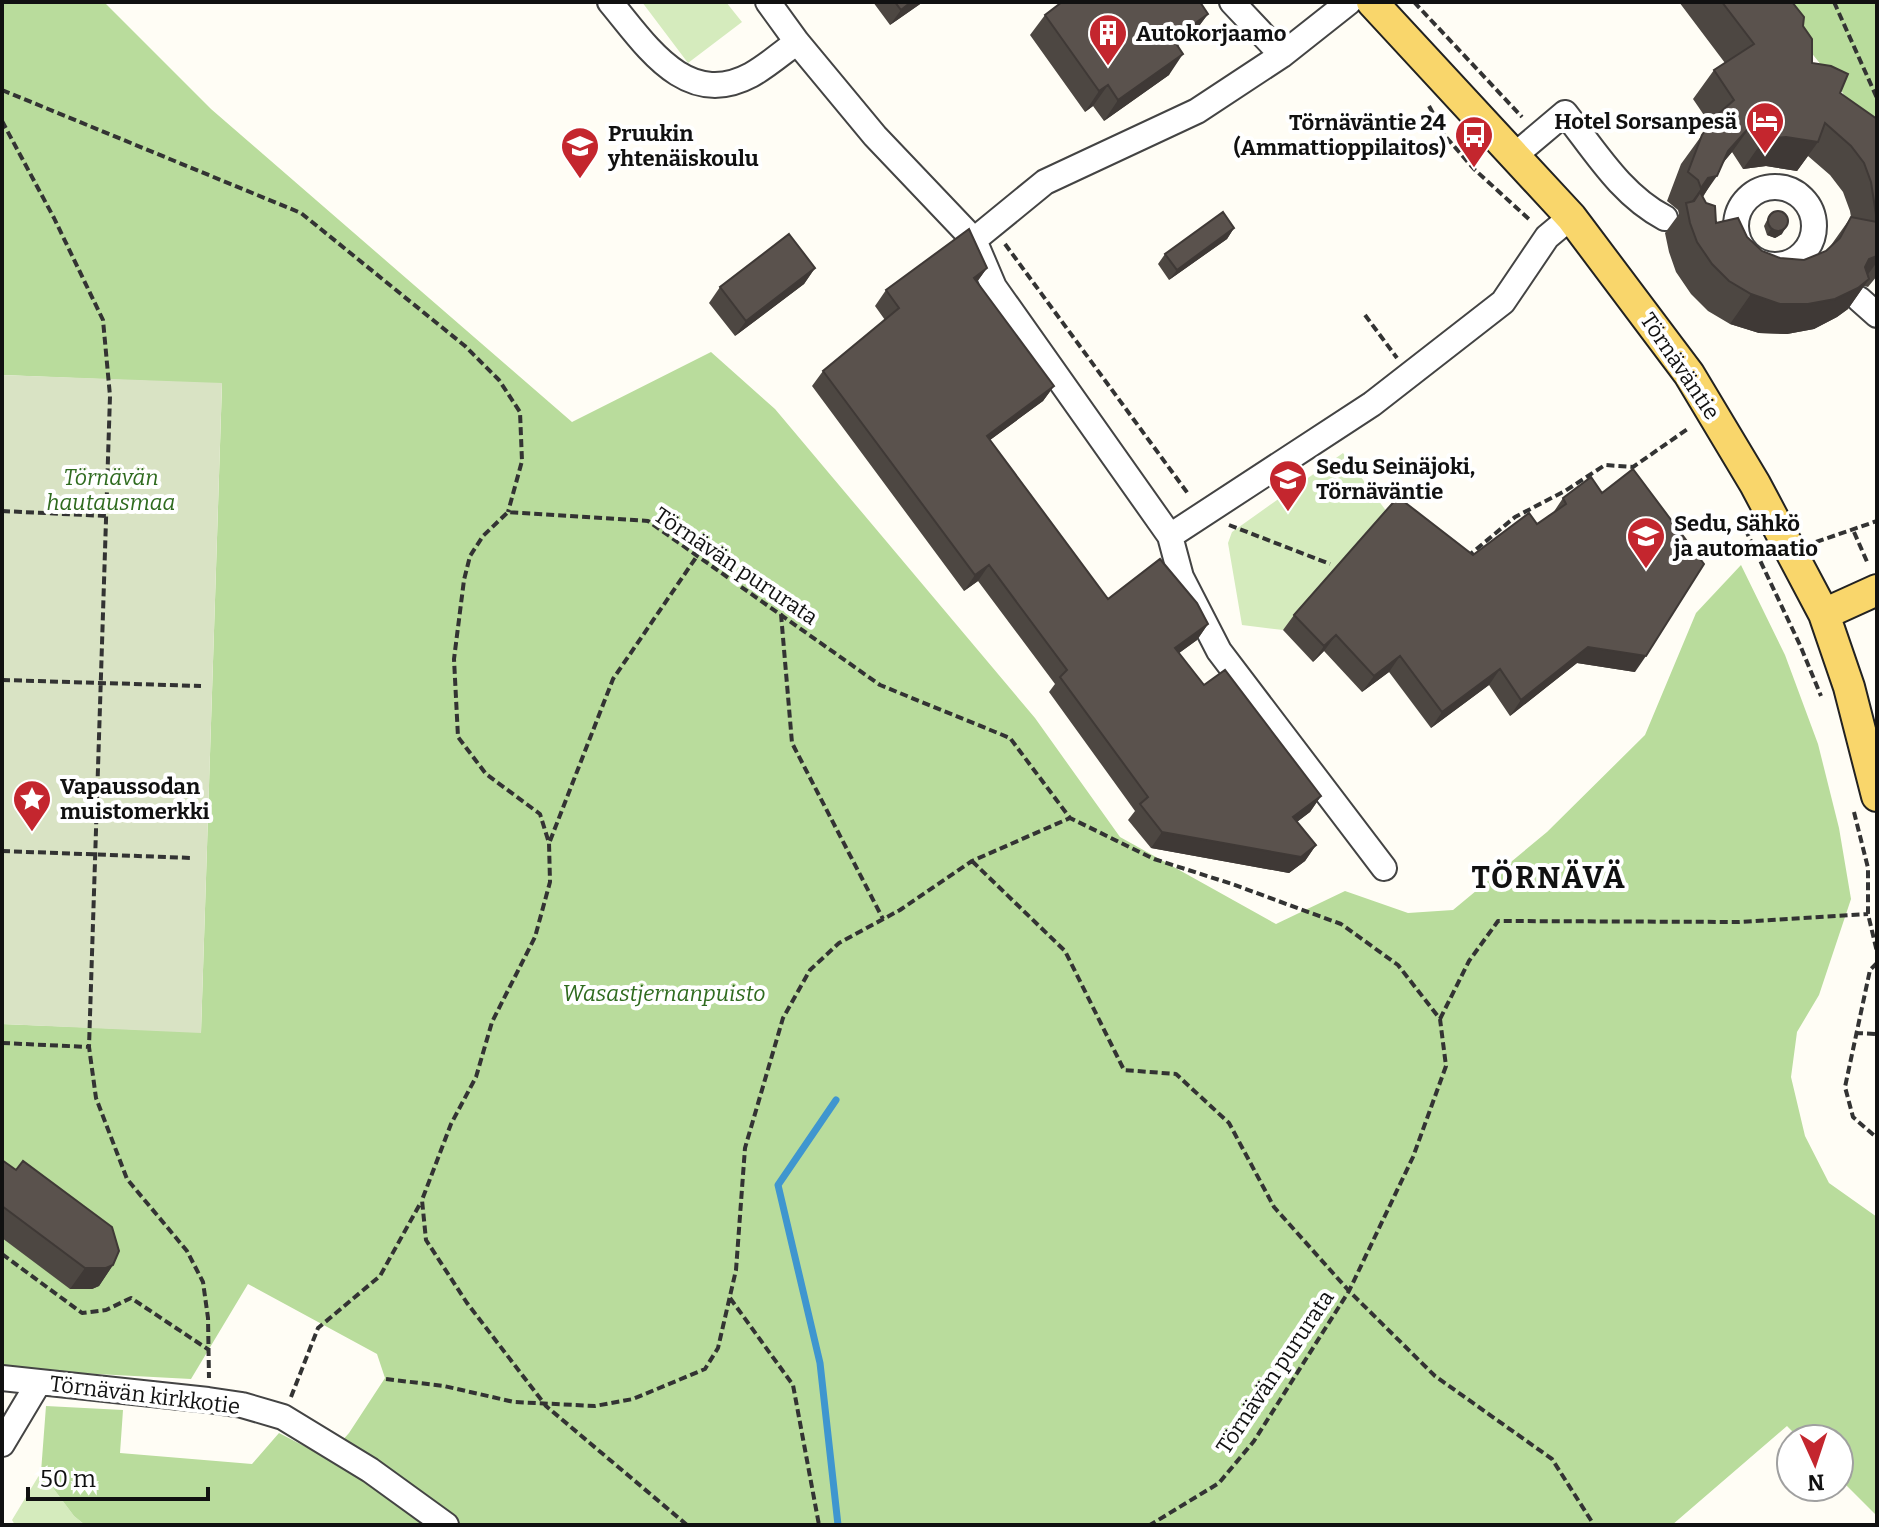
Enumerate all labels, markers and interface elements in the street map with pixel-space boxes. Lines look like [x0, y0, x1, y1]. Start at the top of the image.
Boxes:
building icon: Autokorjaamo [1087, 12, 1129, 67]
place label: Autokorjaamo [1136, 20, 1287, 47]
hotel icon: Hotel Sorsanpesä [1744, 100, 1786, 155]
place label: Hotel Sorsanpesä [1554, 108, 1738, 135]
place label: Törnäväntie 24 (Ammattioppilaitos) [1234, 109, 1447, 161]
bus stop icon: Törnäväntie 24 (Ammattioppilaitos) [1453, 114, 1495, 169]
place label: Pruukin yhtenäiskoulu [607, 120, 759, 172]
school or university icon: Pruukin yhtenäiskoulu [559, 125, 601, 180]
street label: Törnäväntie [1634, 307, 1726, 425]
place label: Sedu Seinäjoki, Törnäväntie [1316, 453, 1475, 505]
school or university icon: Sedu Seinäjoki, Törnäväntie [1267, 458, 1309, 513]
park label: Törnävän hautausmaa [47, 464, 175, 516]
street label: Törnävän pururata [649, 501, 823, 631]
place label: Sedu, Sähkö ja automaatio [1672, 510, 1818, 562]
school or university icon: Sedu, Sähkö ja automaatio [1625, 515, 1667, 570]
place label: Vapaussodan muistomerkki [60, 773, 209, 825]
place icon: Vapaussodan muistomerkki [11, 778, 53, 833]
district label: TÖRNÄVÄ [1471, 859, 1627, 896]
park label: Wasastjernanpuisto [563, 980, 765, 1007]
street label: Törnävän pururata [1210, 1285, 1340, 1459]
street label: Törnävän kirkkotie [48, 1370, 242, 1420]
north arrow [1775, 1423, 1855, 1503]
scale bar [28, 1451, 208, 1501]
text: 50 m [40, 1465, 96, 1493]
text: N [1807, 1469, 1825, 1496]

